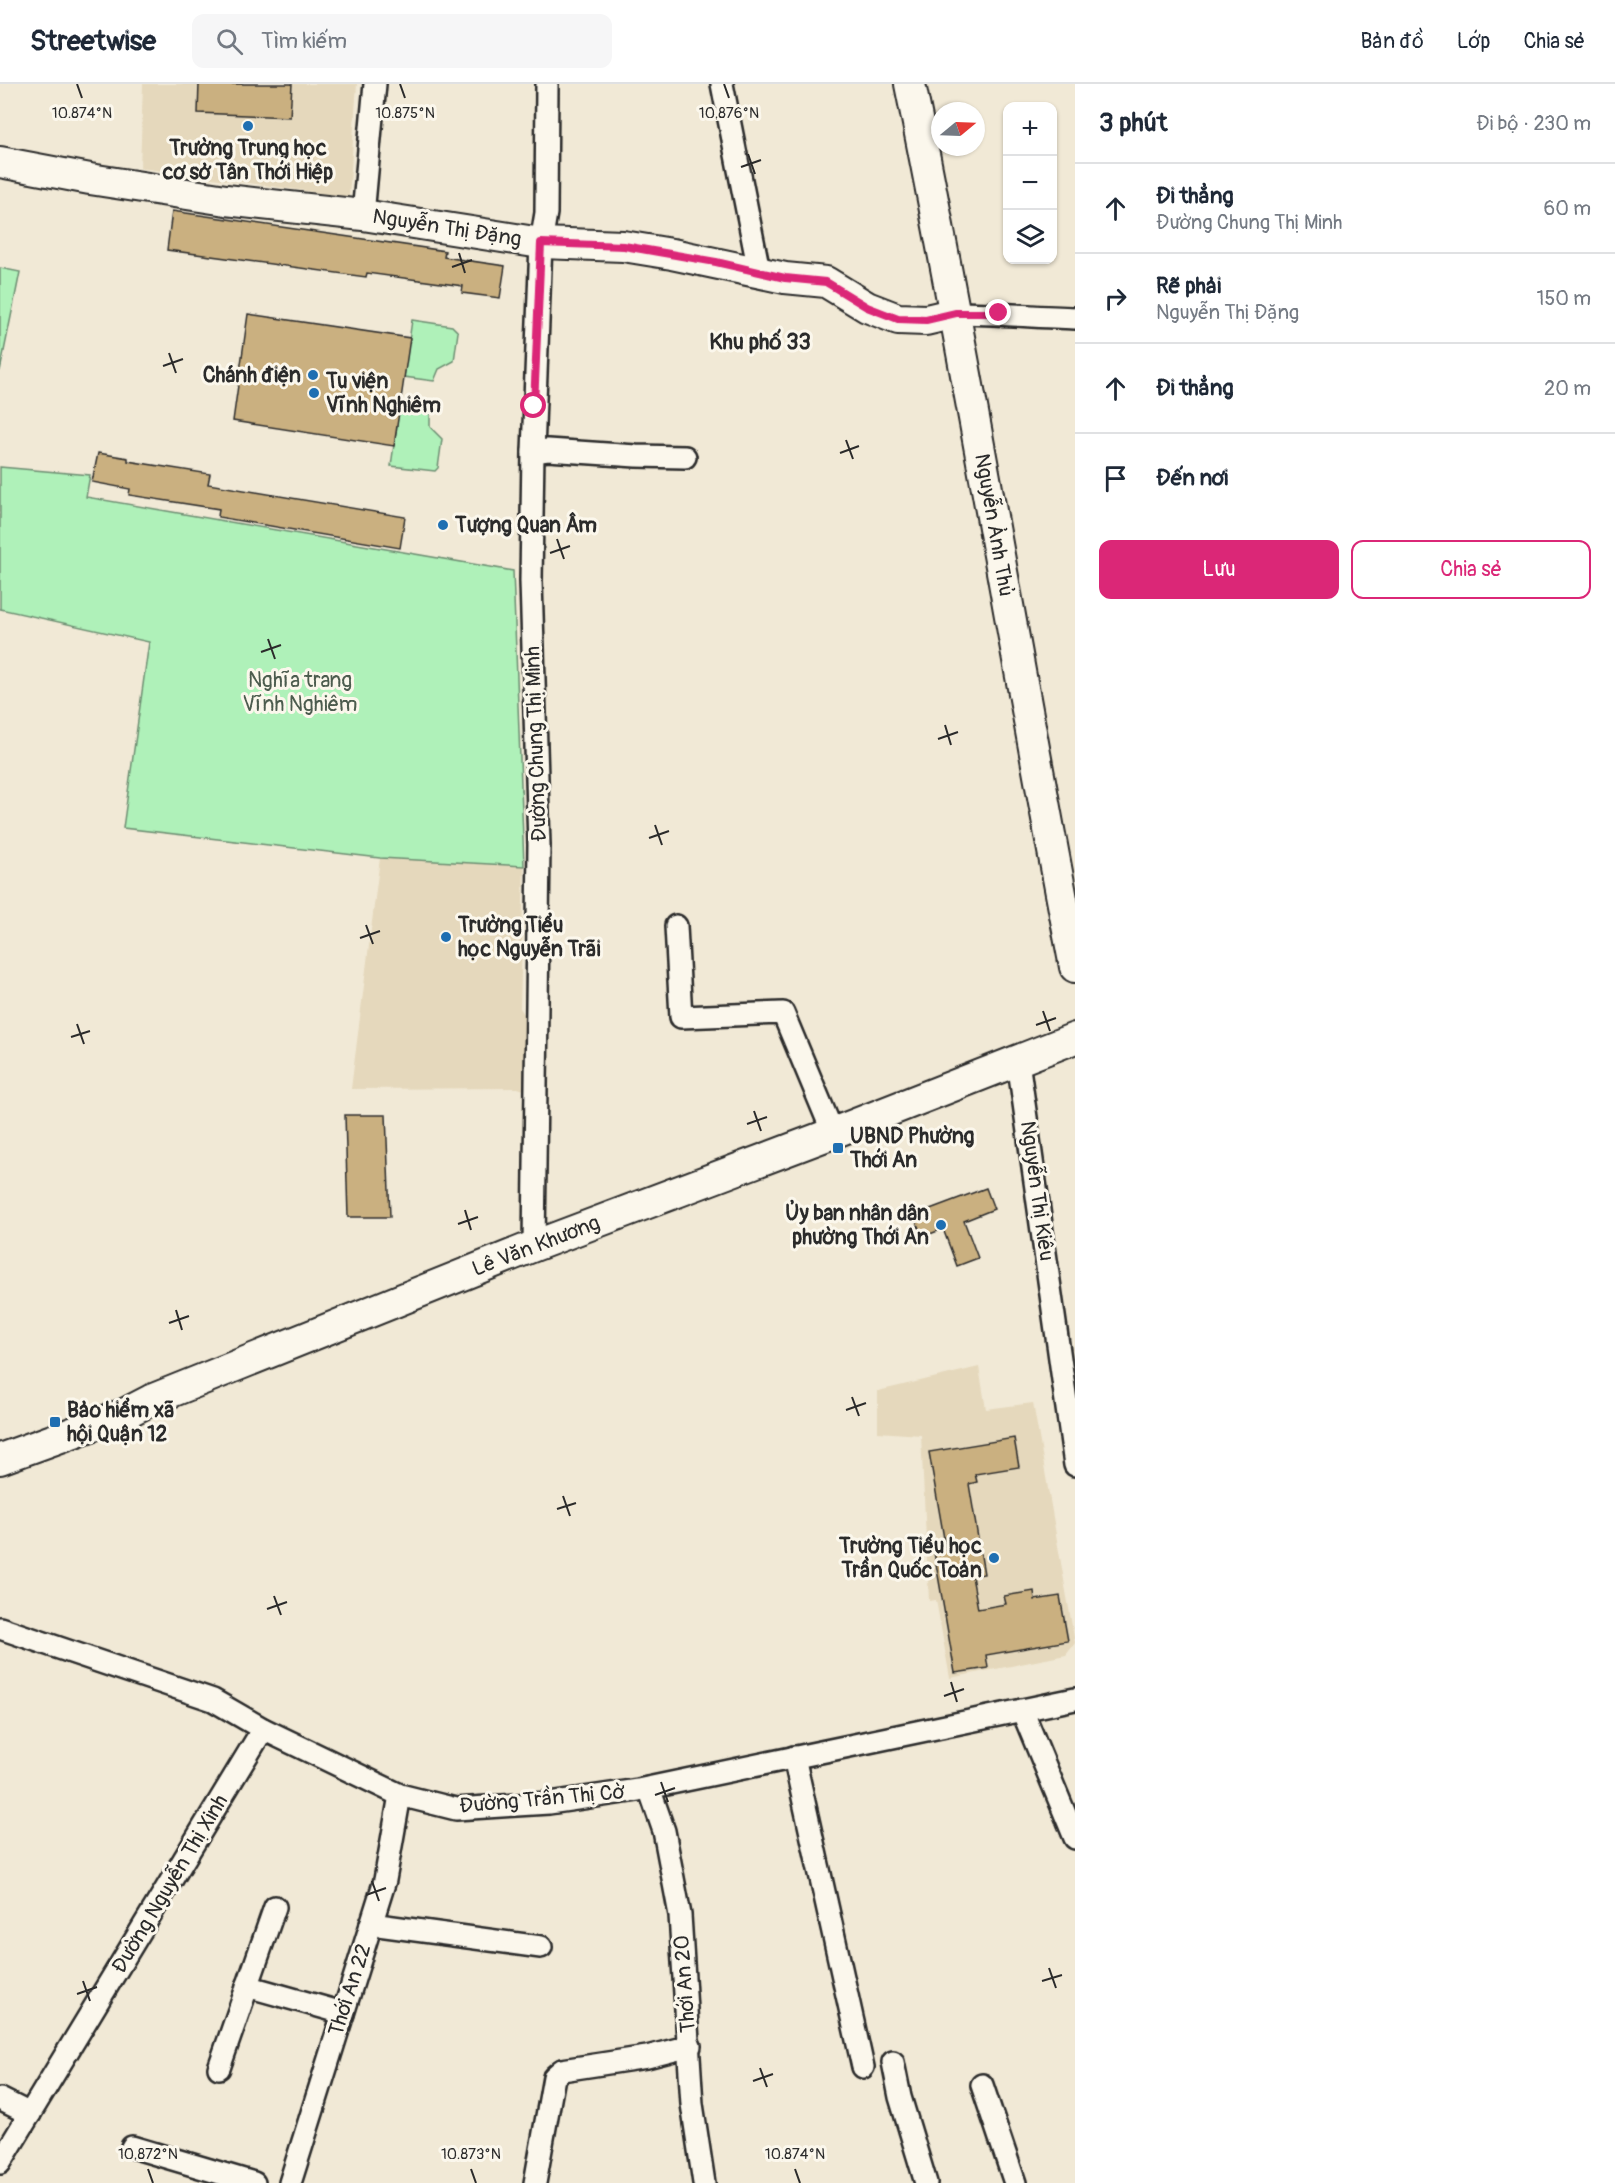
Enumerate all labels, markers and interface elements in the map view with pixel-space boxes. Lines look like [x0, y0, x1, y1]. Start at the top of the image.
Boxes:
search box [192, 14, 612, 68]
text: Streetwise [30, 24, 156, 59]
icon: search [213, 25, 246, 58]
text: Tìm kiếm [261, 27, 347, 55]
text: Bản đồ [1360, 28, 1424, 55]
text: Lớp [1457, 28, 1490, 55]
text: Chia sẻ [1523, 28, 1585, 55]
north arrow [931, 102, 985, 156]
map controls [1003, 102, 1057, 264]
button: + [1003, 102, 1057, 156]
text: 10.874°N [52, 104, 112, 123]
text: 10.875°N [375, 104, 435, 123]
text: 10.876°N [699, 104, 759, 123]
text: 3 phút [1099, 107, 1168, 139]
text: Đi bộ · 230 m [1476, 111, 1591, 136]
marker: Trường Trung học cơ sở Tân Thới Hiệp [241, 119, 255, 133]
place label: Trường Trung học cơ sở Tân Thới Hiệp [162, 135, 333, 186]
button: − [1003, 156, 1057, 210]
text: Đi thẳng [1156, 182, 1234, 210]
icon: ahead [1099, 192, 1132, 225]
text: 60 m [1544, 196, 1591, 221]
street label: Nguyễn Thị Đặng [371, 203, 523, 253]
button: layers [1003, 210, 1057, 264]
text: Đường Chung Thị Minh [1156, 210, 1342, 235]
text: Rẽ phải [1156, 272, 1221, 300]
icon: right [1099, 282, 1132, 315]
text: 150 m [1537, 286, 1591, 311]
route end [985, 299, 1011, 325]
text: Nguyễn Thị Đặng [1156, 300, 1299, 325]
district label: Khu phố 33 [709, 328, 811, 356]
place label: Chánh điện [203, 362, 301, 389]
marker: Chánh điện [306, 368, 320, 382]
place label: Tu viện Vĩnh Nghiêm [325, 368, 441, 419]
icon: ahead [1099, 372, 1132, 405]
text: Đi thẳng [1156, 374, 1234, 402]
text: 20 m [1544, 376, 1591, 401]
marker: Tu viện Vĩnh Nghiêm [307, 386, 321, 400]
route start [520, 392, 546, 418]
street label: Nguyễn Ảnh Thủ [968, 451, 1020, 599]
icon: arrive [1099, 462, 1132, 495]
text: Đến nơi [1156, 464, 1228, 492]
place label: Tượng Quan Âm [454, 512, 597, 539]
marker: Tượng Quan Âm [436, 518, 450, 532]
button: Lưu [1099, 540, 1339, 599]
button: Chia sẻ [1351, 540, 1591, 599]
street label: Đường Chung Thị Minh [519, 646, 553, 842]
park label: Nghĩa trang Vĩnh Nghiêm [243, 667, 357, 718]
place label: Trường Tiểu học Nguyễn Trãi [457, 912, 601, 963]
marker: Trường Tiểu học Nguyễn Trãi [439, 930, 453, 944]
street label: Nguyễn Thị Kiêu [1014, 1119, 1060, 1263]
place label: UBND Phường Thới An [849, 1123, 975, 1174]
marker: UBND Phường Thới An [831, 1141, 845, 1155]
place label: Ủy ban nhân dân phường Thới An [785, 1199, 929, 1251]
street label: Lê Văn Khương [468, 1209, 604, 1283]
marker: Ủy ban nhân dân phường Thới An [934, 1218, 948, 1232]
place label: Bảo hiểm xã hội Quận 12 [67, 1397, 175, 1448]
marker: Bảo hiểm xã hội Quận 12 [48, 1415, 62, 1429]
place label: Trường Tiểu học Trần Quốc Toản [838, 1533, 982, 1584]
marker: Trường Tiểu học Trần Quốc Toản [987, 1551, 1001, 1565]
street label: Đường Trần Thị Cờ [458, 1777, 627, 1820]
street label: Đường Nguyễn Thị Xinh [106, 1790, 234, 1978]
street label: Thới An 20 [668, 1934, 702, 2034]
street label: Thới An 22 [322, 1941, 378, 2039]
text: 10.872°N [118, 2145, 178, 2164]
text: 10.873°N [441, 2145, 501, 2164]
text: 10.874°N [765, 2145, 825, 2164]

